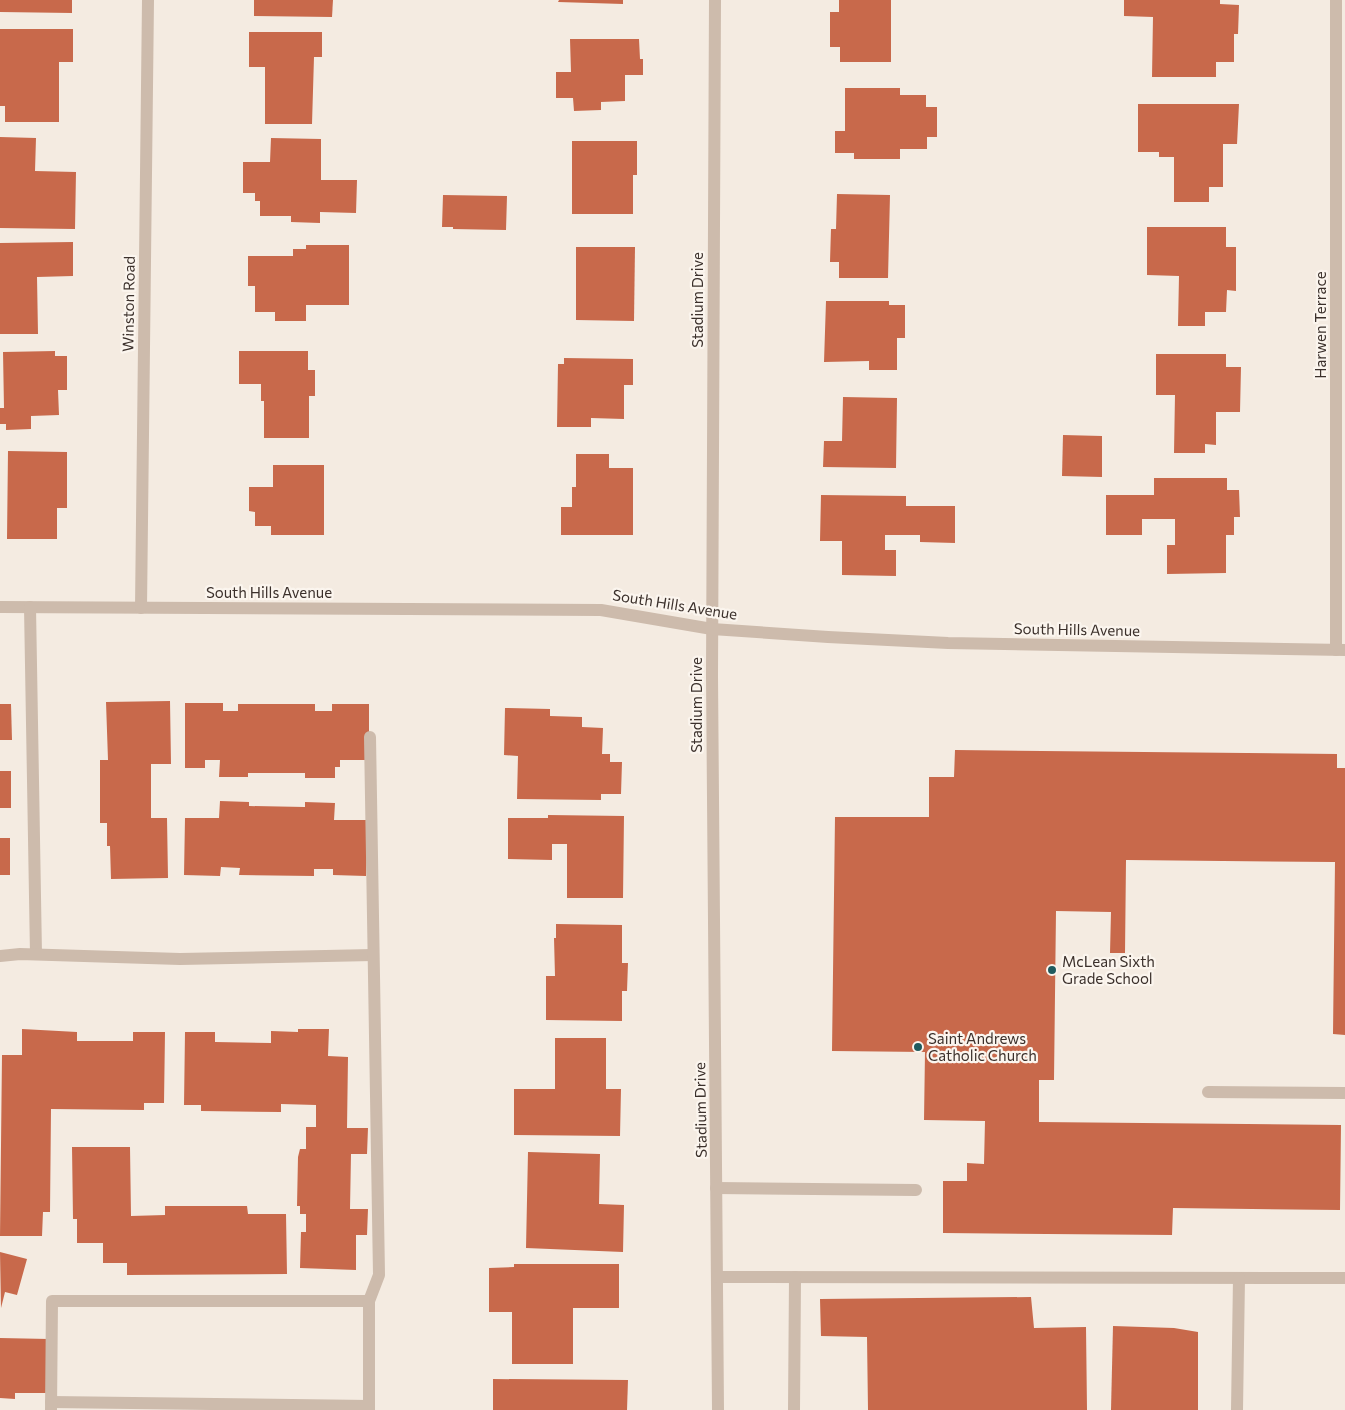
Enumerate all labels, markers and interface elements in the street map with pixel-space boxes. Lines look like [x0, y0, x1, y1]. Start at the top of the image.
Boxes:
street label: Stadium Drive [688, 252, 706, 348]
street label: Winston Road [118, 256, 138, 352]
street label: Harwen Terrace [1311, 271, 1329, 379]
street label: South Hills Avenue [206, 583, 332, 601]
street label: South Hills Avenue [611, 585, 739, 623]
street label: South Hills Avenue [1014, 619, 1140, 639]
street label: Stadium Drive [687, 657, 705, 753]
place label: McLean Sixth Grade School [1062, 952, 1155, 987]
marker: McLean Sixth Grade School [1046, 964, 1058, 976]
place label: Saint Andrews Catholic Church [928, 1029, 1037, 1064]
marker: Saint Andrews Catholic Church [912, 1041, 924, 1053]
street label: Stadium Drive [690, 1062, 710, 1158]

